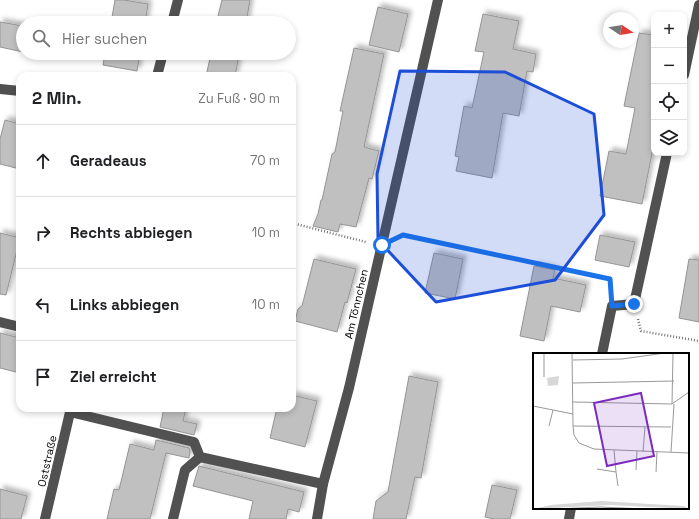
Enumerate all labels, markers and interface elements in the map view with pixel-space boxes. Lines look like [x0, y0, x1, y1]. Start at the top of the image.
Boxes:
north arrow [603, 12, 639, 48]
map controls [651, 12, 687, 156]
button: + [651, 12, 687, 48]
search box [16, 16, 296, 60]
icon: search [30, 27, 52, 49]
text: Hier suchen [62, 29, 147, 48]
button: − [651, 48, 687, 84]
button: locate [651, 84, 687, 120]
text: 2 Min. [32, 87, 81, 109]
text: Zu Fuß · 90 m [198, 90, 280, 107]
button: layers [651, 120, 687, 156]
icon: ahead [32, 150, 54, 172]
text: Geradeaus [70, 151, 147, 170]
text: 70 m [250, 152, 280, 169]
icon: right [32, 222, 54, 244]
text: Rechts abbiegen [70, 223, 192, 242]
text: 10 m [252, 224, 280, 241]
route start [373, 236, 391, 254]
street label: Am Tönnchen [341, 268, 371, 340]
icon: left [32, 294, 54, 316]
text: Links abbiegen [70, 295, 179, 314]
route end [625, 295, 643, 313]
text: 10 m [252, 296, 280, 313]
inset map [533, 353, 689, 509]
icon: arrive [32, 366, 54, 388]
text: Ziel erreicht [70, 367, 157, 386]
street label: Oststraße [34, 434, 60, 488]

